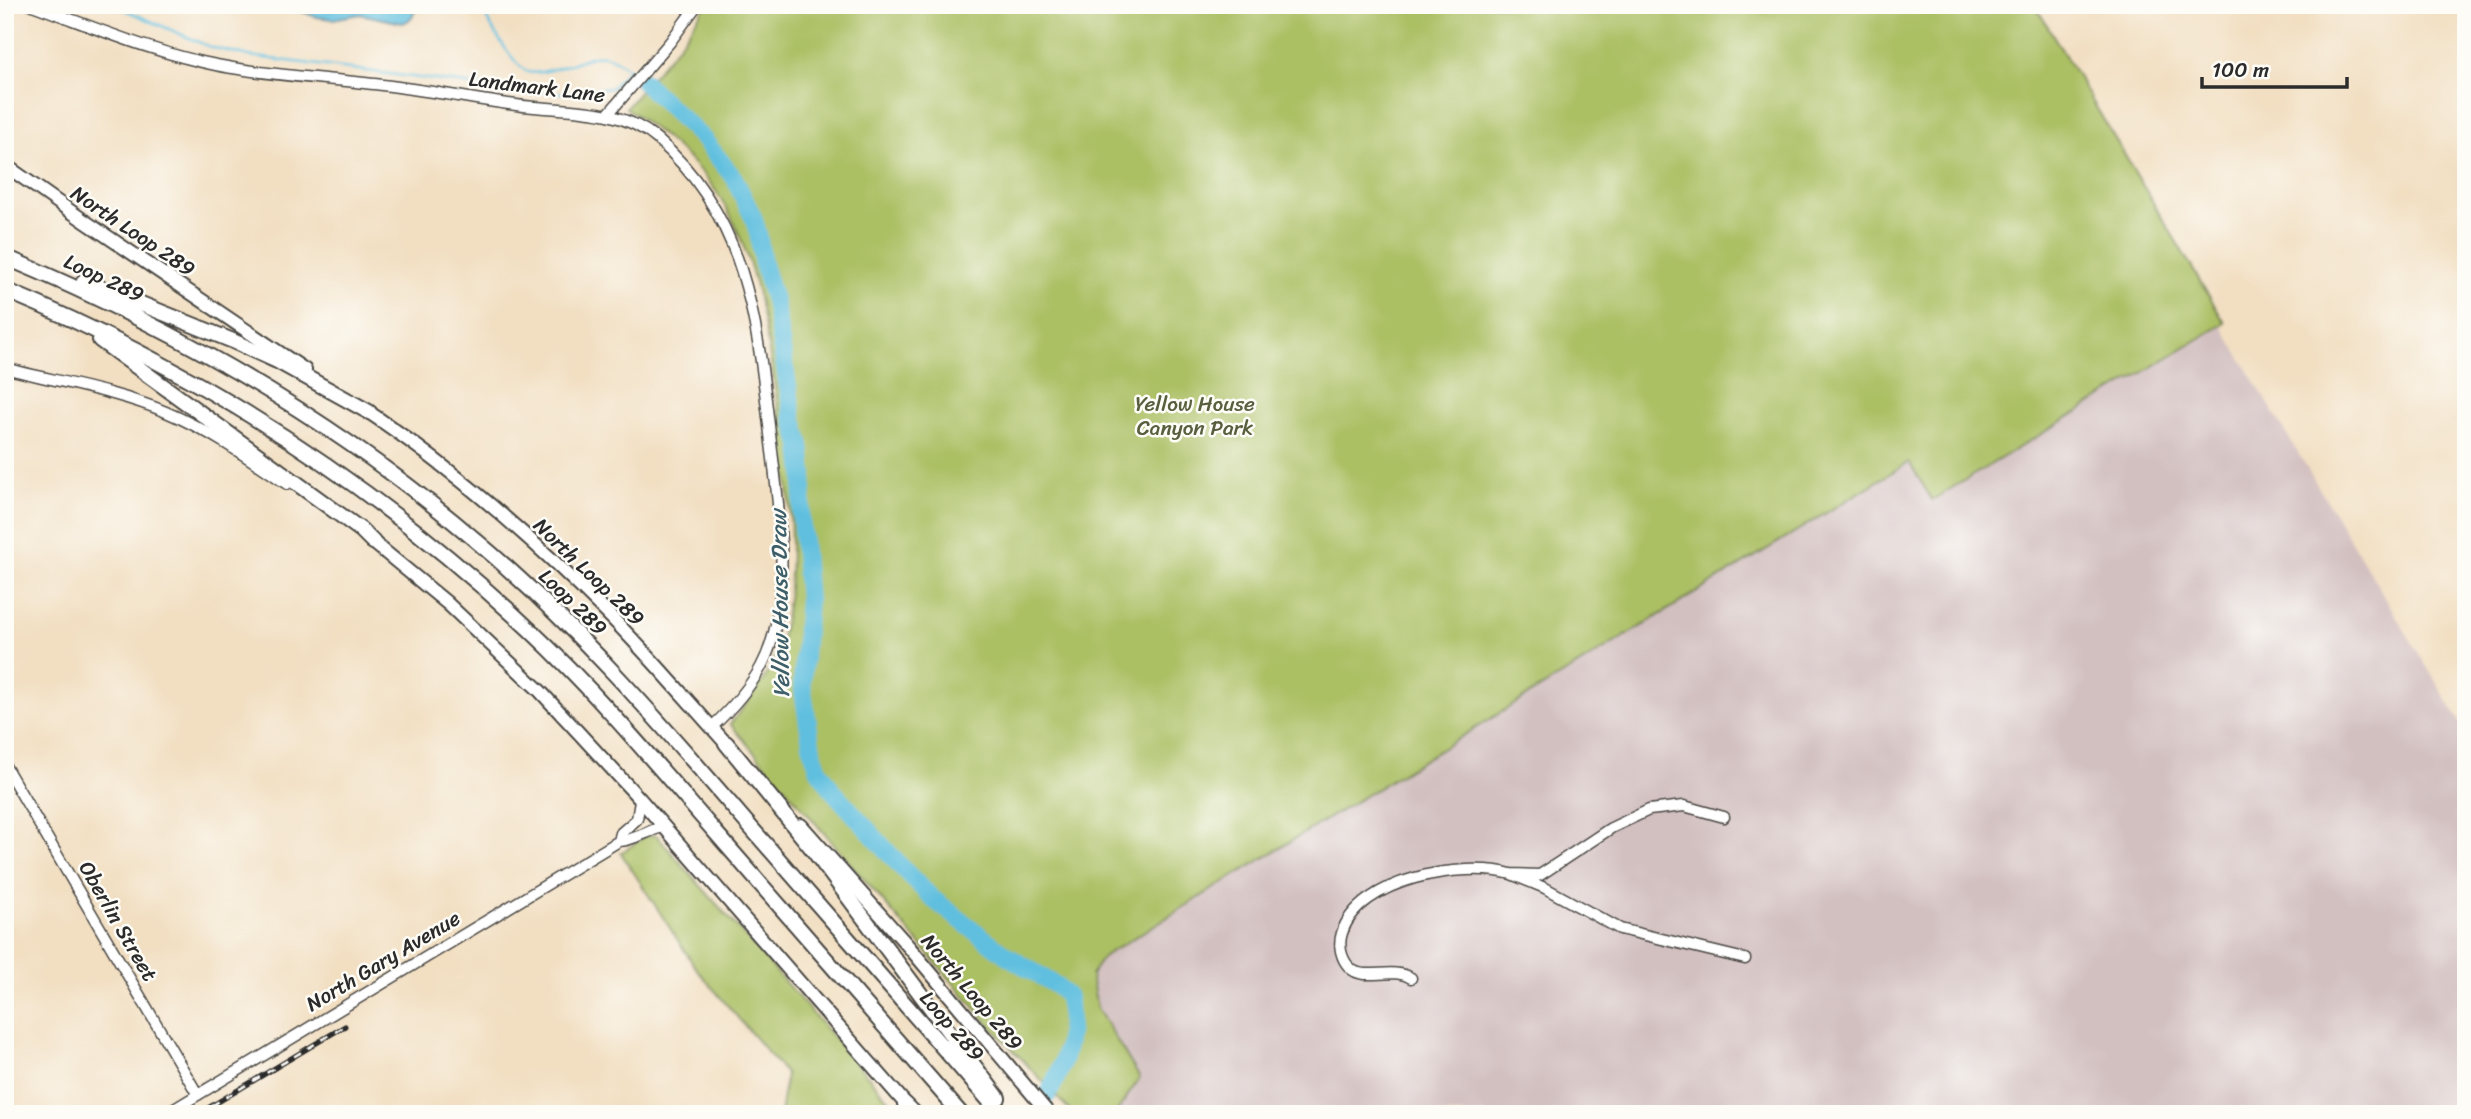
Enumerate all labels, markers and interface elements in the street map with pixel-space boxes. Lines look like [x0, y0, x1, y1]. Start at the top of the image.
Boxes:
scale bar [2202, 46, 2347, 90]
text: 100 m [2212, 51, 2269, 89]
street label: Landmark Lane [467, 60, 607, 114]
street label: North Loop 289 [66, 180, 200, 282]
street label: Loop 289 [60, 249, 148, 307]
park label: Yellow House Canyon Park [1135, 385, 1255, 447]
water label: Yellow House Draw [758, 507, 802, 698]
street label: North Loop 289 [528, 513, 650, 631]
street label: Loop 289 [534, 563, 612, 641]
street label: Oberlin Street [68, 853, 168, 989]
street label: North Gary Avenue [298, 900, 468, 1022]
street label: North Loop 289 [916, 928, 1028, 1056]
street label: Loop 289 [915, 986, 989, 1066]

